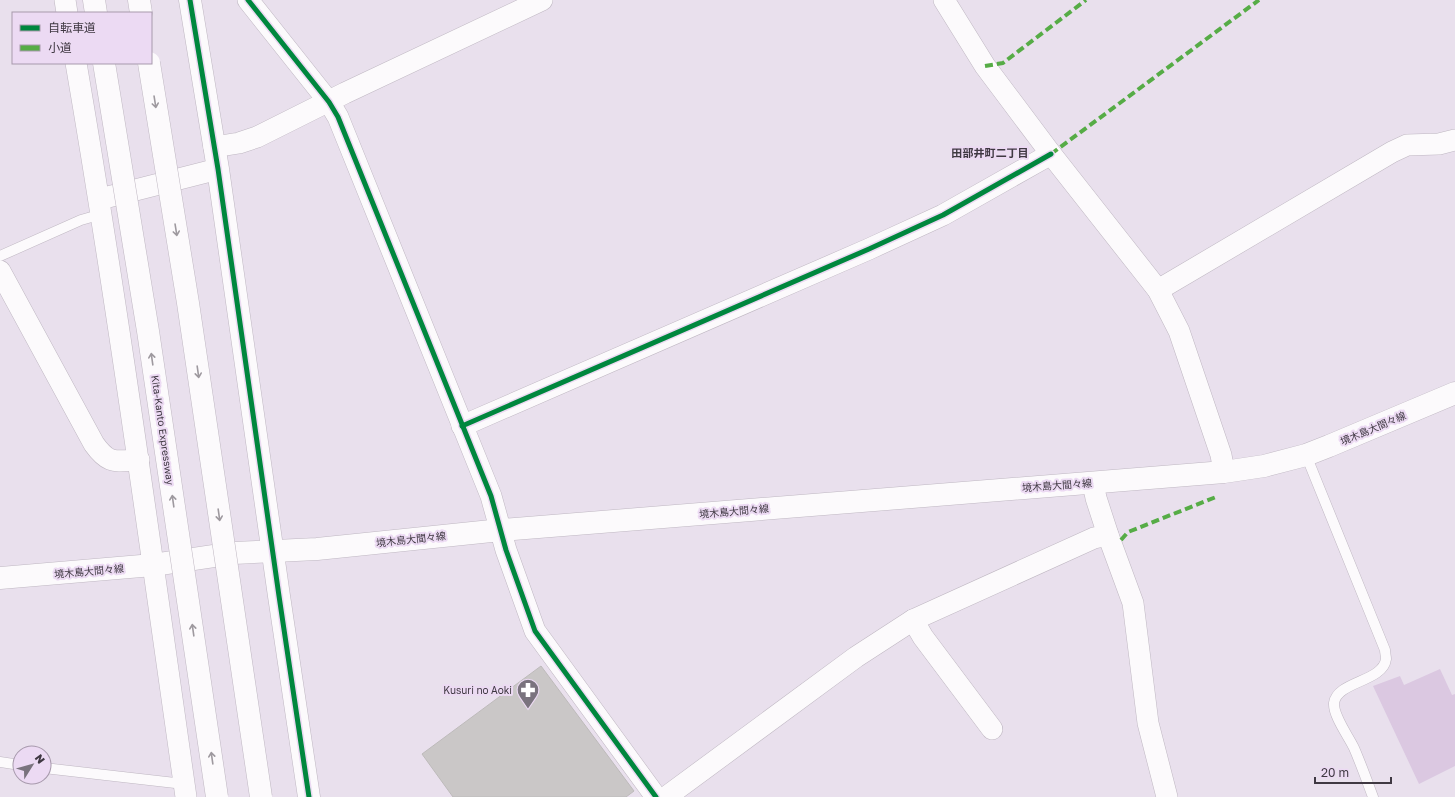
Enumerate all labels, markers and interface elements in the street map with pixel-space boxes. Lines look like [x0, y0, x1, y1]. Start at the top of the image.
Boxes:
legend [12, 12, 152, 64]
text: 自転車道 [48, 20, 96, 35]
text: 小道 [48, 40, 72, 55]
one-way arrow [152, 95, 160, 108]
district label: 田部井町二丁目 [952, 146, 1029, 159]
one-way arrow [172, 223, 180, 236]
one-way arrow [148, 353, 156, 366]
one-way arrow [194, 365, 202, 378]
street label: Kita-Kanto Expressway [149, 374, 177, 486]
street label: 境木島大間々線 [1338, 409, 1408, 447]
street label: 境木島大間々線 [1022, 477, 1092, 493]
one-way arrow [169, 495, 177, 508]
street label: 境木島大間々線 [699, 502, 769, 520]
one-way arrow [215, 508, 223, 521]
street label: 境木島大間々線 [376, 529, 446, 549]
street label: 境木島大間々線 [54, 562, 124, 580]
one-way arrow [189, 624, 197, 637]
pharmacy icon: Kusuri no Aoki [515, 677, 541, 710]
place label: Kusuri no Aoki [443, 684, 512, 696]
north arrow [12, 745, 52, 785]
text: N [33, 751, 48, 766]
one-way arrow [208, 752, 216, 765]
scale bar [1315, 759, 1391, 785]
text: 20 m [1321, 765, 1349, 780]

